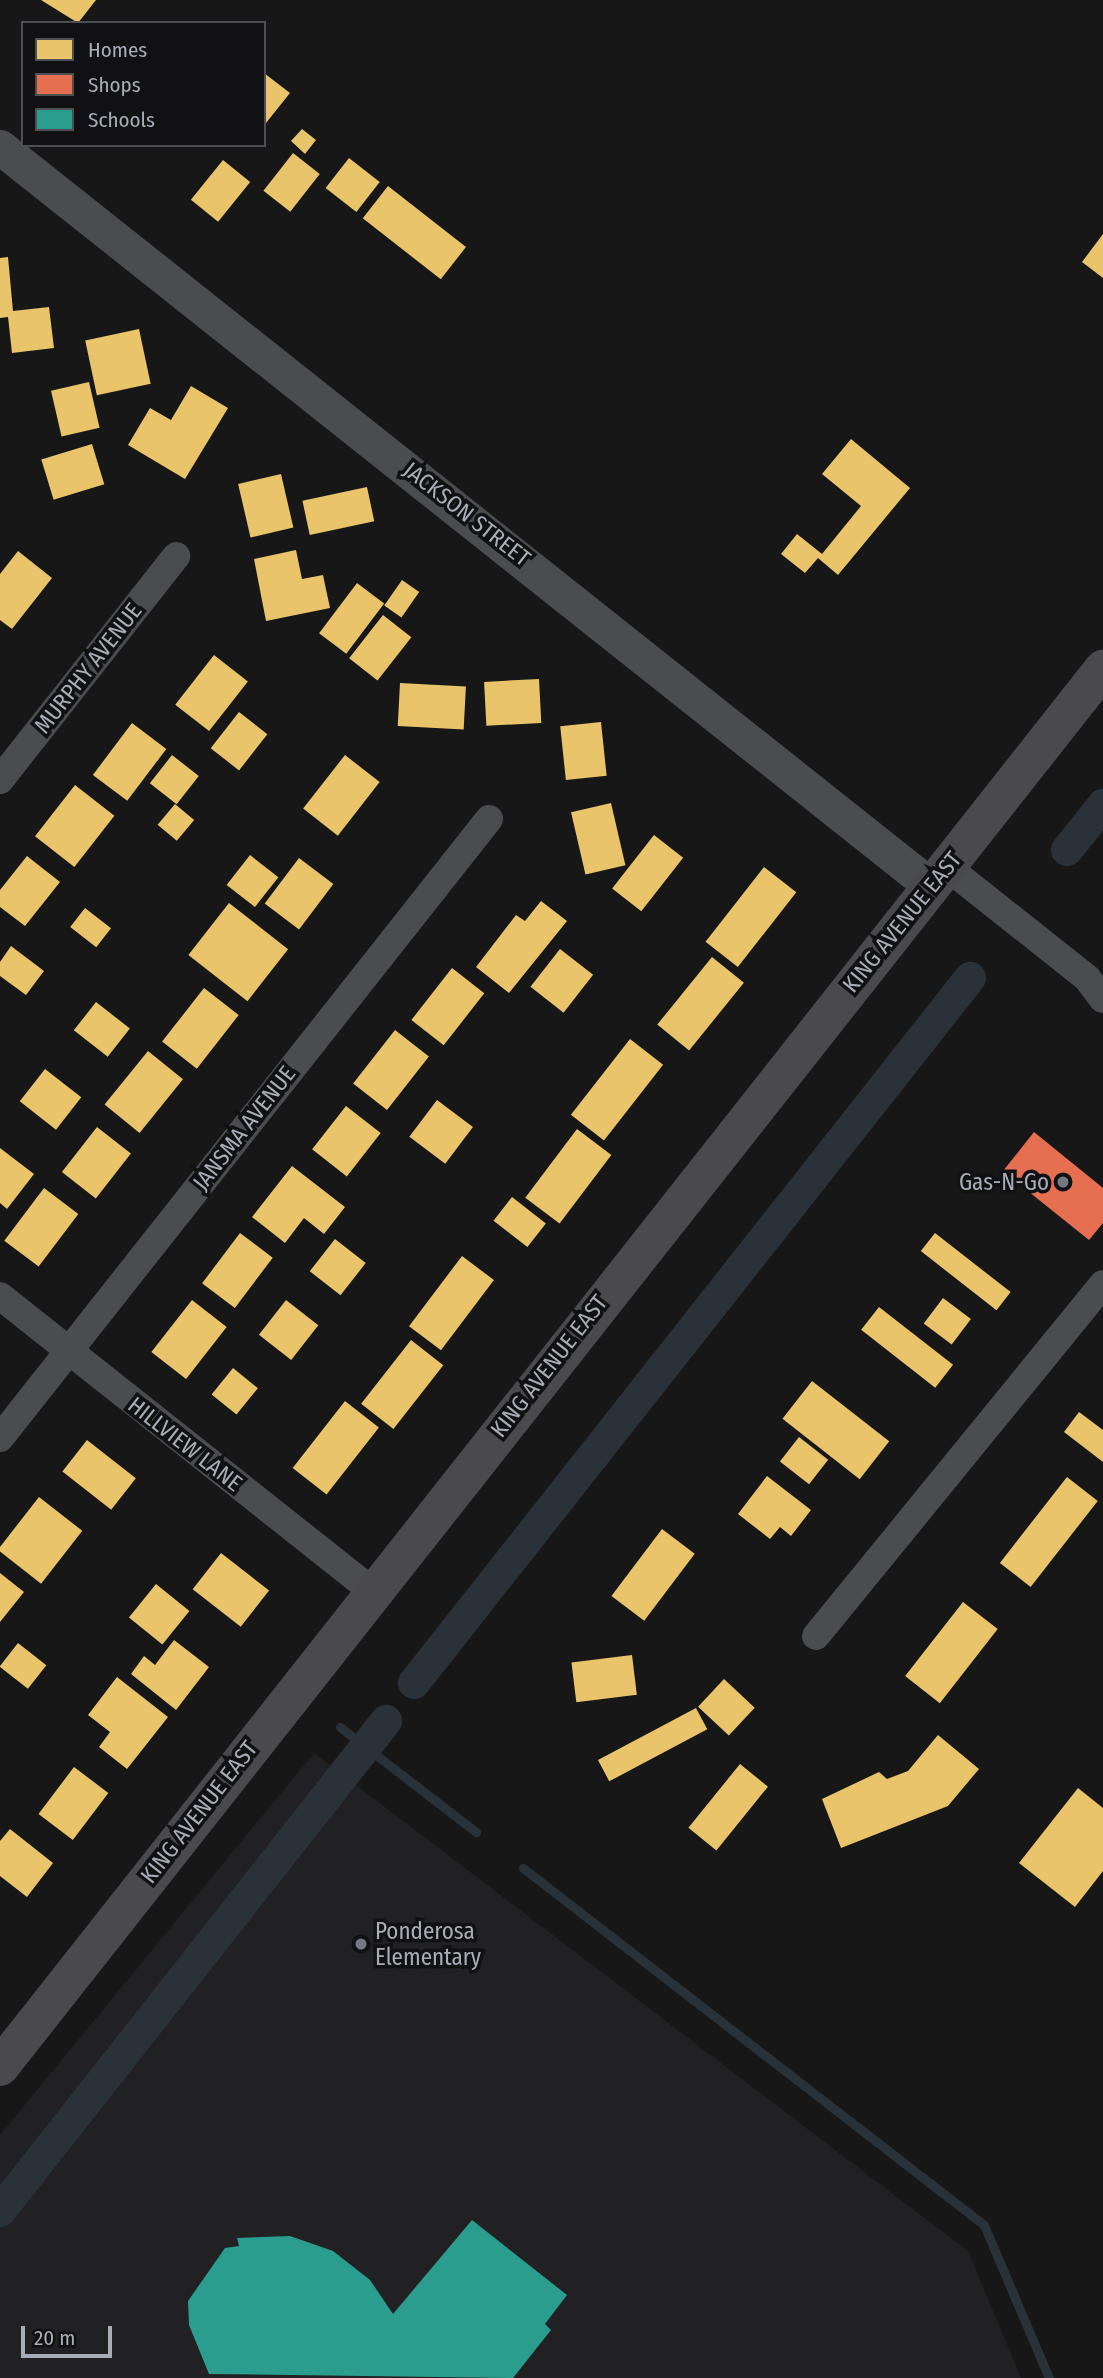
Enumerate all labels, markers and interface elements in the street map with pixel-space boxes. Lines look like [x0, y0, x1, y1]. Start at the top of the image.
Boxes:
legend [21, 21, 266, 147]
text: Homes [88, 37, 147, 63]
text: Shops [88, 72, 141, 98]
text: Schools [88, 107, 155, 133]
street label: JACKSON STREET [398, 456, 536, 572]
street label: MURPHY AVENUE [29, 597, 147, 739]
street label: KING AVENUE EAST [837, 846, 967, 998]
street label: JANSMA AVENUE [187, 1060, 301, 1196]
place label: Gas-N-Go [959, 1168, 1049, 1196]
marker: Gas-N-Go [1055, 1174, 1071, 1190]
street label: KING AVENUE EAST [485, 1289, 613, 1443]
street label: HILLVIEW LANE [123, 1391, 247, 1497]
street label: KING AVENUE EAST [135, 1735, 263, 1889]
place label: Ponderosa Elementary [375, 1917, 481, 1971]
marker: Ponderosa Elementary [353, 1936, 369, 1952]
scale bar [24, 2312, 116, 2356]
text: 20 m [34, 2325, 75, 2351]

